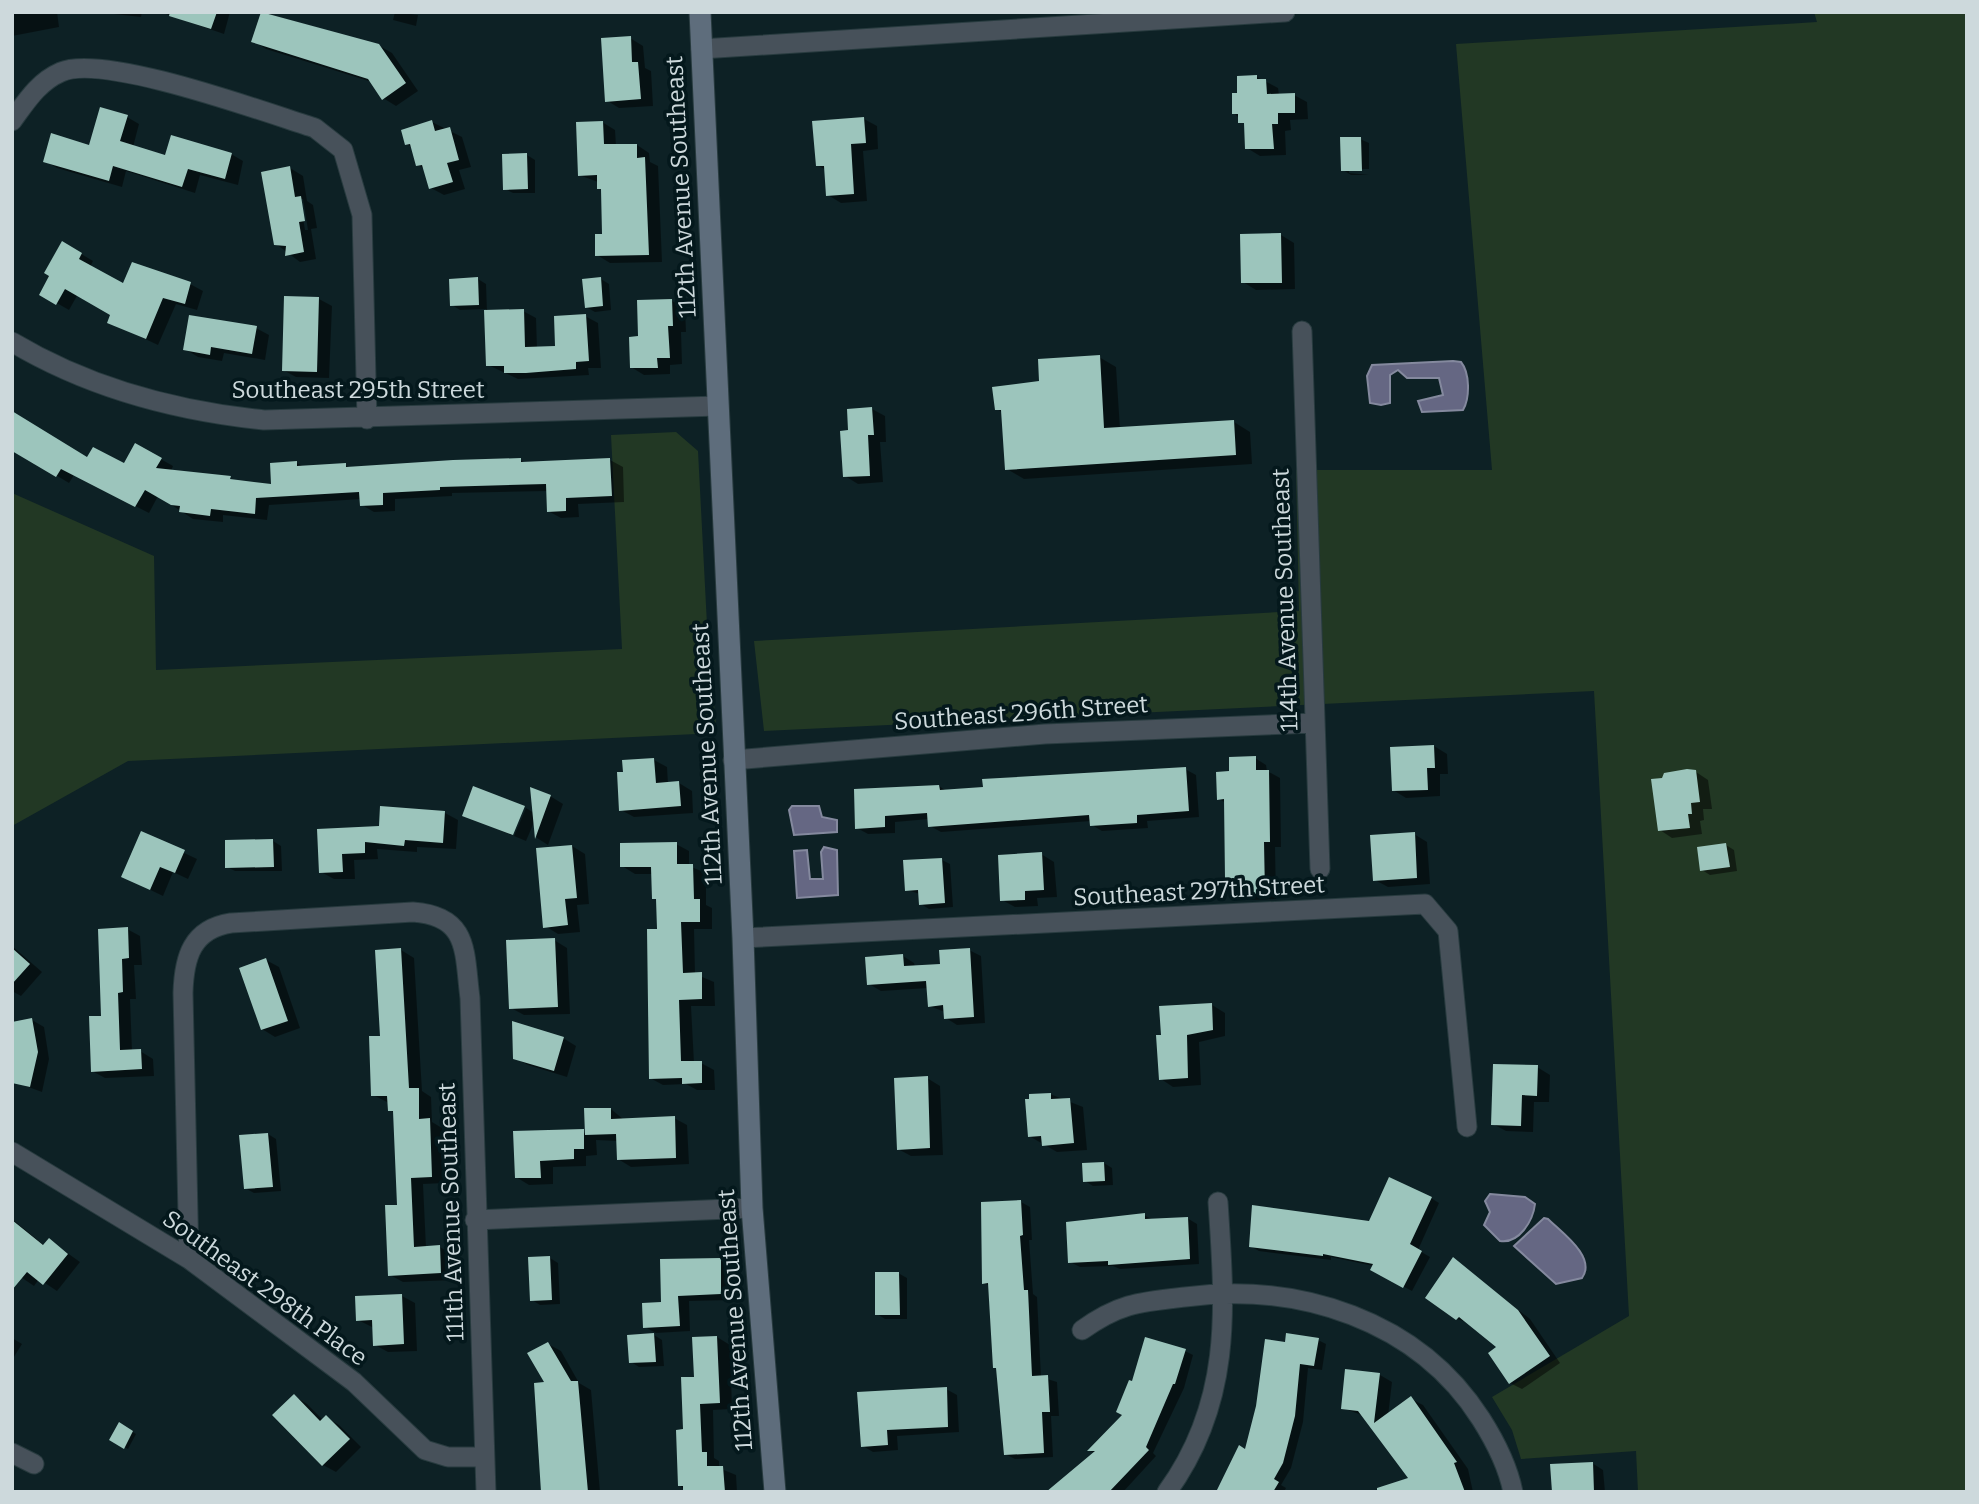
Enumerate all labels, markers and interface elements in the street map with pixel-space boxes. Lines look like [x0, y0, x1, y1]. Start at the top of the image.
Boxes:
street label: 112th Avenue Southeast [660, 55, 702, 319]
street label: Southeast 295th Street [231, 376, 485, 404]
street label: 114th Avenue Southeast [1266, 468, 1304, 732]
street label: 112th Avenue Southeast [686, 622, 728, 886]
street label: Southeast 296th Street [893, 690, 1149, 736]
street label: Southeast 297th Street [1072, 870, 1326, 912]
street label: 111th Avenue Southeast [432, 1082, 470, 1342]
street label: 112th Avenue Southeast [712, 1188, 758, 1452]
street label: Southeast 298th Place [157, 1205, 373, 1371]

